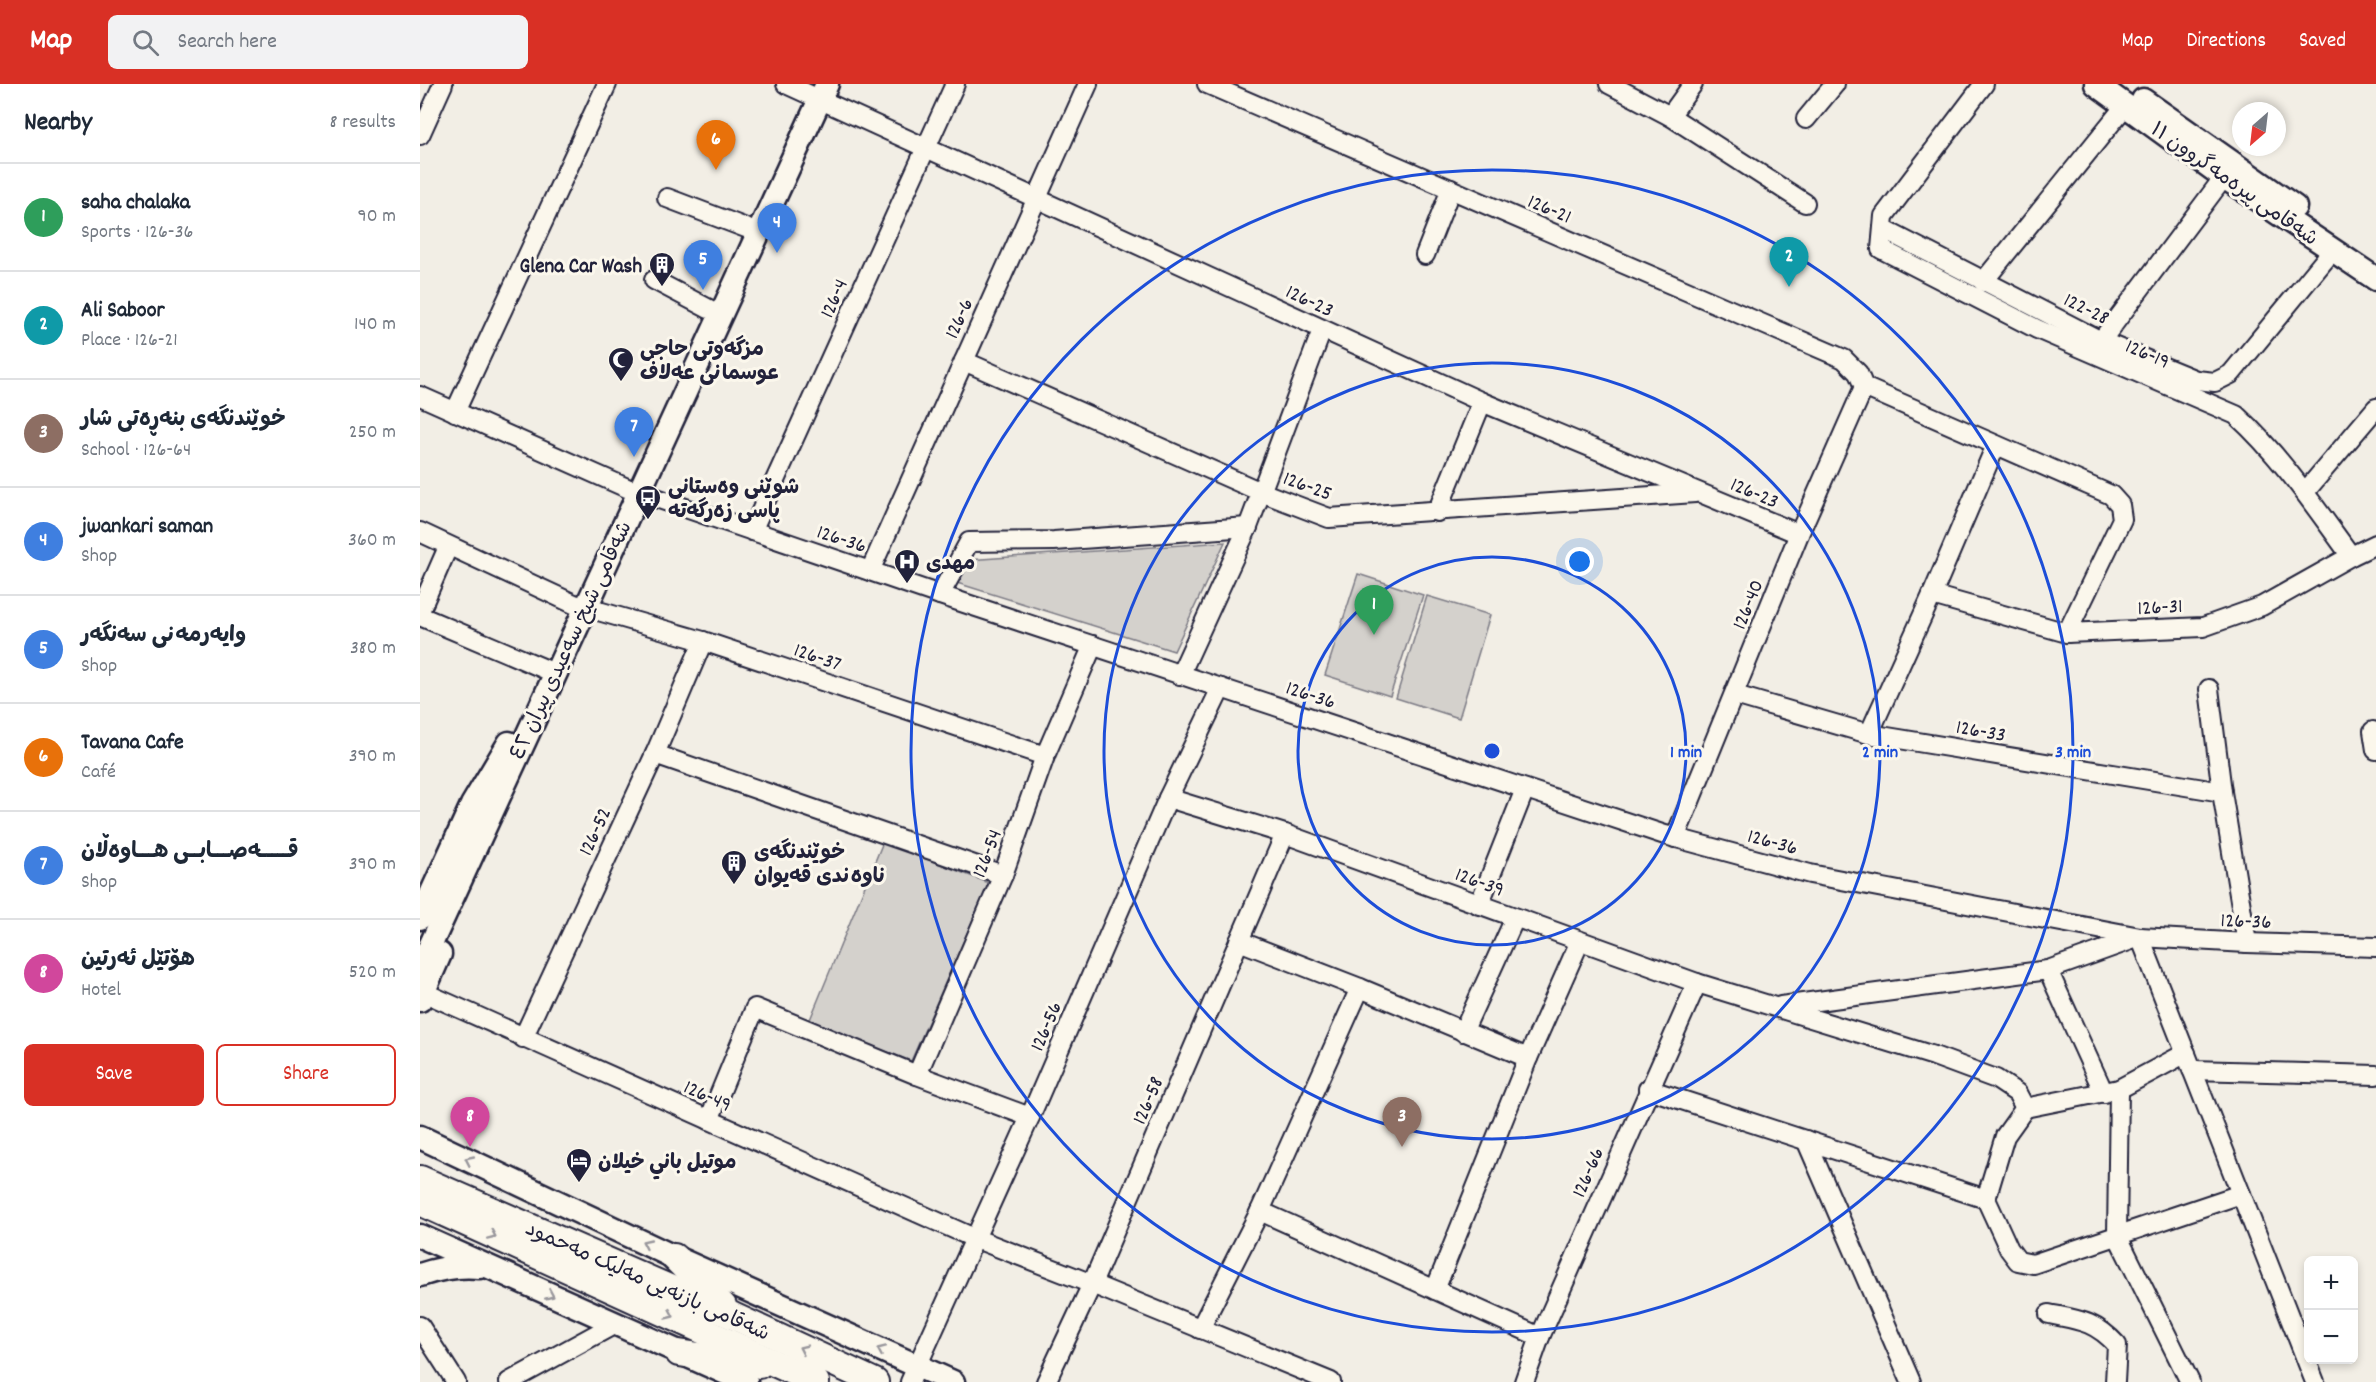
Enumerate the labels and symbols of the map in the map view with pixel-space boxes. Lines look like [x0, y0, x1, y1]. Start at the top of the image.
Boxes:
north arrow [2232, 102, 2286, 156]
street label: شەقامی پیرەمەگروون ١١ [2143, 116, 2323, 255]
pin: 6 [696, 120, 736, 170]
street label: 126-21 [1522, 188, 1575, 233]
pin: 4 [758, 204, 796, 253]
pin: 2 [1770, 238, 1808, 287]
pin: 5 [684, 240, 722, 290]
building icon: Glena Car Wash [647, 250, 677, 288]
place label: Glena Car Wash [520, 253, 642, 283]
street label: 126-4 [814, 275, 858, 324]
street label: 126-23 [1280, 279, 1338, 327]
street label: 122-28 [2058, 287, 2114, 335]
street label: 126-6 [939, 294, 983, 344]
street label: 126-19 [2120, 333, 2174, 378]
place label: مزگەوتی حاجی عوسمانی عەلاف [640, 335, 780, 390]
mosque icon: مزگەوتی حاجی عوسمانی عەلاف [606, 345, 636, 383]
pin: 7 [614, 408, 654, 457]
street label: 126-25 [1278, 465, 1336, 510]
street label: 126-23 [1725, 471, 1783, 518]
place label: شوێنی وەستانی پاسی زەرگەتە [668, 474, 799, 528]
bus stop icon: شوێنی وەستانی پاسی زەرگەتە [633, 483, 663, 521]
street label: شەقامی شیخ سەعیدی پیران ٤٢ [504, 517, 641, 766]
street label: 126-36 [812, 519, 870, 563]
hospital icon: مهدی [892, 547, 922, 585]
your location [1565, 547, 1594, 576]
place label: مهدی [926, 550, 975, 580]
street label: 126-40 [1726, 576, 1773, 635]
pin: 1 [1354, 586, 1394, 635]
street label: 126-31 [2137, 593, 2183, 625]
street label: 126-37 [789, 637, 845, 681]
street label: 126-36 [1281, 675, 1339, 719]
street label: 126-33 [1953, 714, 2008, 752]
centre of rings [1482, 741, 1502, 761]
text: 1 min [1670, 741, 1702, 766]
text: 2 min [1862, 741, 1898, 766]
text: 3 min [2055, 741, 2091, 766]
street label: 126-52 [573, 803, 621, 861]
street label: 126-36 [1744, 823, 1801, 865]
street label: 126-54 [966, 826, 1012, 883]
place label: خوێندنگەی ناوەندی قەیوان [754, 838, 885, 893]
building icon: خوێندنگەی ناوەندی قەیوان [719, 848, 749, 886]
street label: 126-39 [1450, 861, 1508, 906]
street label: 126-36 [2220, 907, 2272, 939]
street label: 126-56 [1024, 998, 1072, 1057]
street label: 126-58 [1126, 1073, 1173, 1130]
street label: 126-49 [678, 1074, 736, 1122]
pin: 8 [451, 1098, 490, 1147]
pin: 3 [1382, 1098, 1422, 1147]
street label: 126-66 [1566, 1143, 1614, 1203]
hotel icon: موتيل باني خيلان [564, 1146, 594, 1184]
place label: موتيل باني خيلان [598, 1149, 736, 1180]
one-way arrow [465, 1156, 476, 1168]
street label: شەقامی بازنەیی مەلیک مەحمود [520, 1215, 774, 1350]
one-way arrow [486, 1227, 497, 1239]
one-way arrow [641, 1239, 652, 1251]
one-way arrow [543, 1287, 554, 1299]
one-way arrow [664, 1308, 675, 1320]
one-way arrow [799, 1344, 810, 1356]
one-way arrow [876, 1345, 887, 1357]

